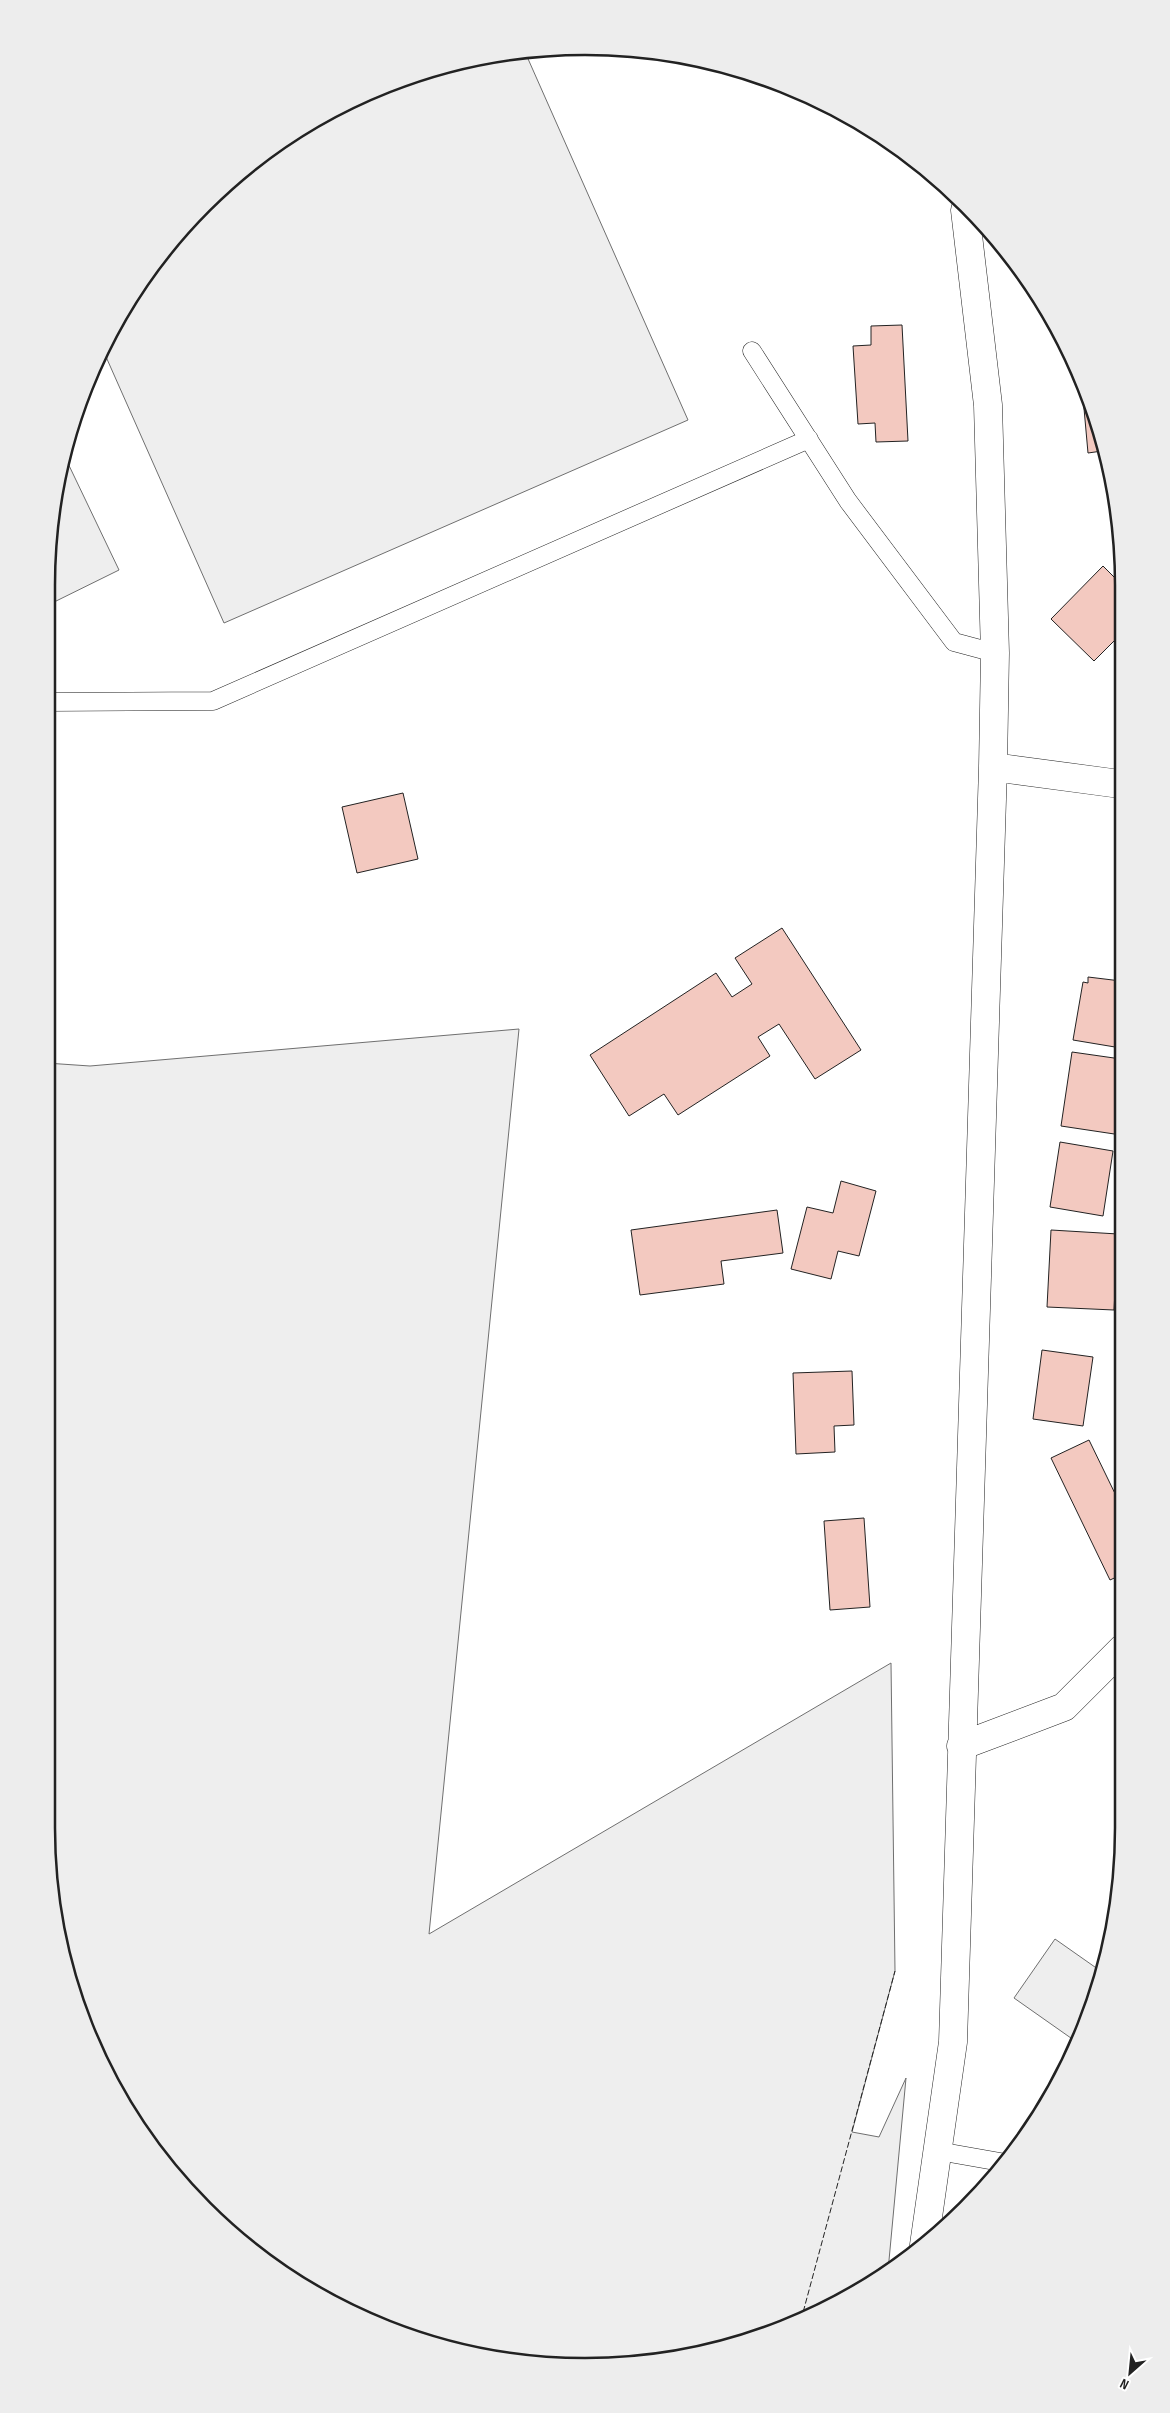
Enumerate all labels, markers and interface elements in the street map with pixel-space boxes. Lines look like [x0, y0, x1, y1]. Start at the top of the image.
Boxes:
north arrow [1105, 2348, 1155, 2398]
text: N [1117, 2375, 1132, 2393]

